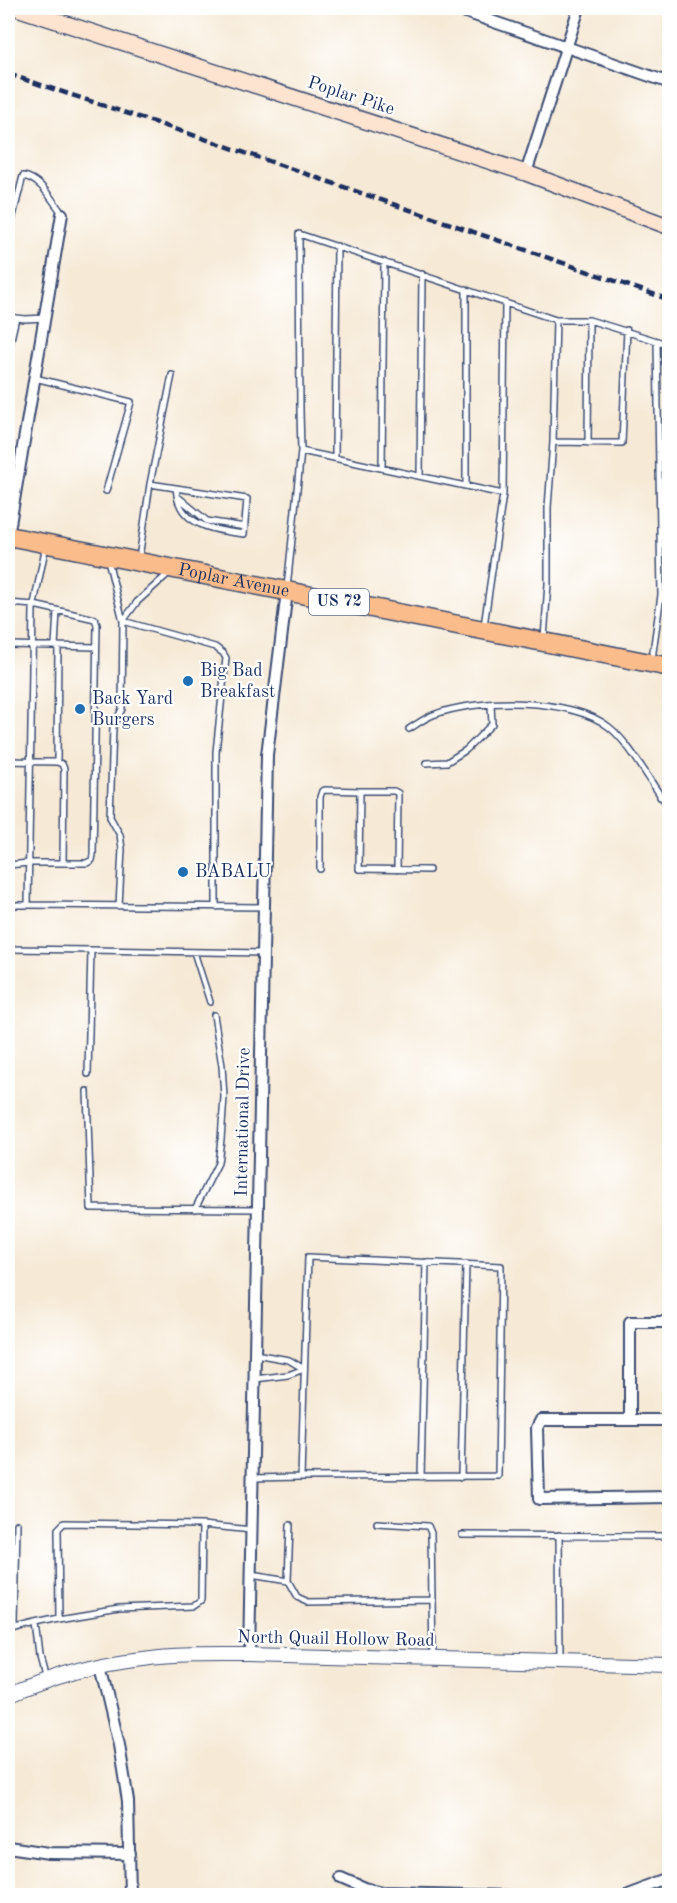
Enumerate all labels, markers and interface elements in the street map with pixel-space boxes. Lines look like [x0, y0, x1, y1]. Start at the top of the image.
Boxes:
street label: Poplar Pike [305, 73, 397, 119]
street label: Poplar Avenue [176, 561, 291, 600]
road number: US 72 [309, 589, 369, 615]
place label: Big Bad Breakfast [200, 662, 275, 701]
marker: Big Bad Breakfast [181, 674, 195, 688]
place label: Back Yard Burgers [92, 690, 173, 729]
marker: Back Yard Burgers [73, 702, 87, 716]
place label: BABALU [195, 863, 271, 881]
marker: BABALU [176, 865, 190, 879]
street label: International Drive [233, 1047, 253, 1197]
street label: North Quail Hollow Road [237, 1628, 435, 1650]

